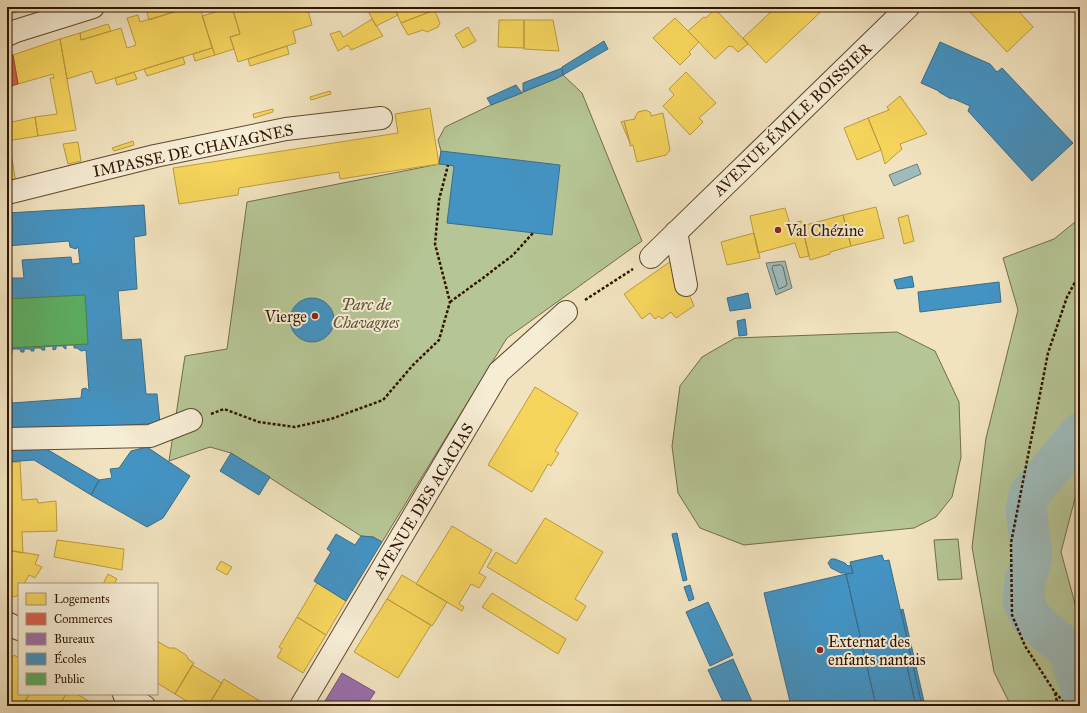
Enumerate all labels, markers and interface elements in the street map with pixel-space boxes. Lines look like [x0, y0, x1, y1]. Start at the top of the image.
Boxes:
street label: AVENUE ÉMILE BOISSIER [707, 37, 876, 201]
street label: IMPASSE DE CHAVAGNES [91, 120, 295, 181]
place label: Val Chézine [785, 221, 864, 240]
marker: Val Chézine [773, 225, 783, 235]
park label: Parc de Chavagnes [333, 295, 400, 332]
place label: Vierge [264, 307, 307, 327]
marker: Vierge [310, 311, 320, 321]
street label: AVENUE DES ACACIAS [369, 420, 478, 584]
legend [18, 583, 158, 695]
text: Logements [54, 592, 110, 607]
text: Commerces [54, 612, 112, 626]
text: Bureaux [54, 632, 95, 646]
place label: Externat des enfants nantais [828, 632, 926, 669]
marker: Externat des enfants nantais [815, 645, 825, 655]
text: Écoles [54, 650, 86, 666]
text: Public [54, 672, 85, 686]

